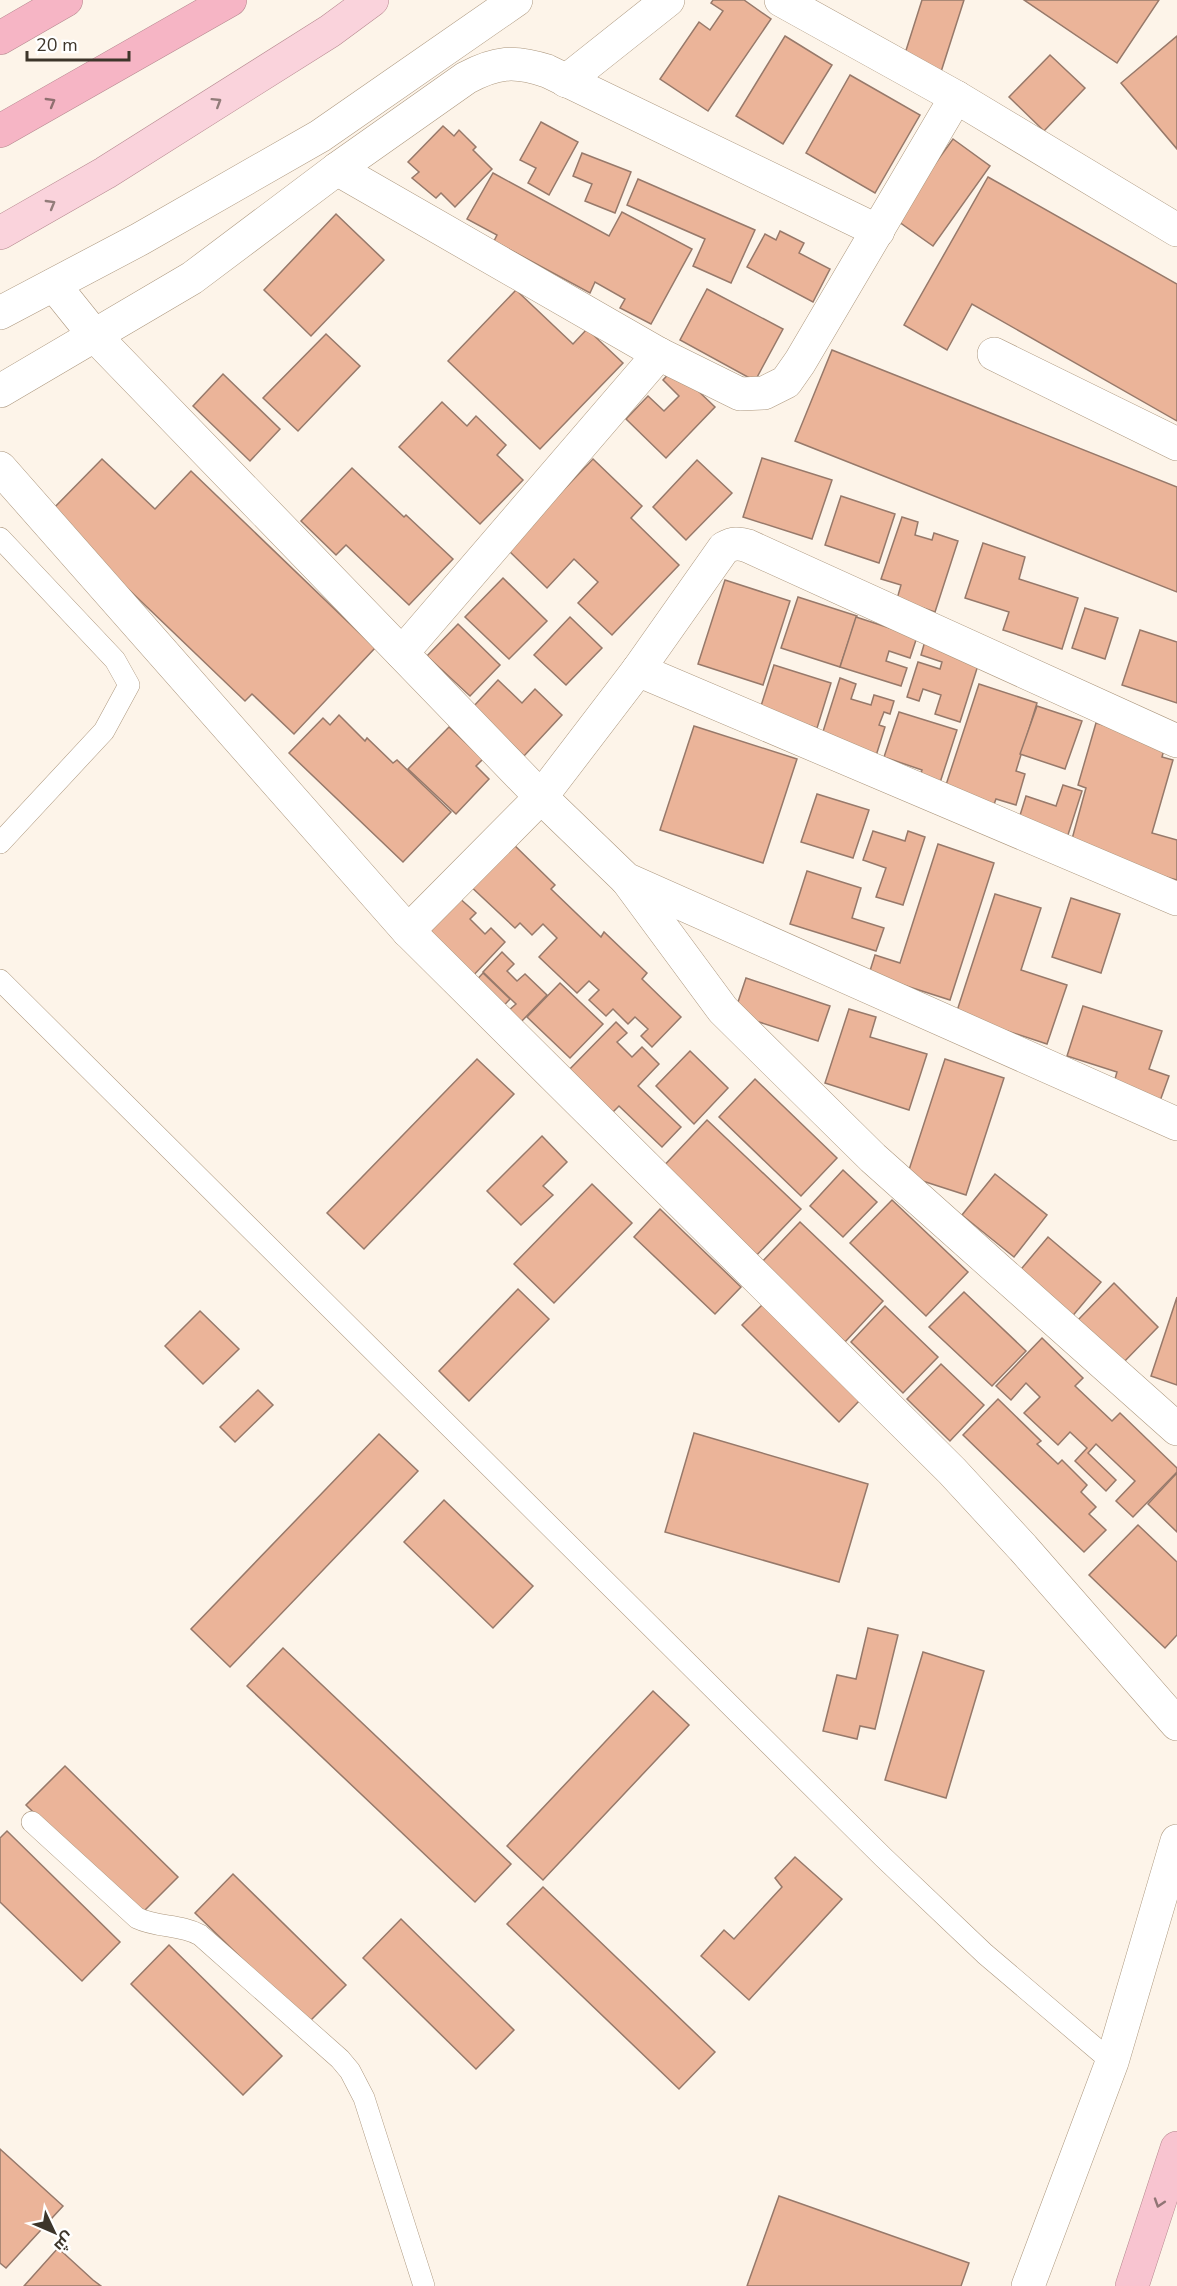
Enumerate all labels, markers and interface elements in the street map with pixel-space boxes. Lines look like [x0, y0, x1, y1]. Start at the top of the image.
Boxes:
scale bar [27, 24, 129, 62]
text: 20 m [36, 33, 78, 57]
one-way arrow [45, 98, 55, 109]
one-way arrow [210, 98, 221, 109]
one-way arrow [45, 200, 55, 211]
one-way arrow [1154, 2197, 1166, 2208]
north arrow [24, 2202, 84, 2262]
text: ش [49, 2227, 79, 2257]

